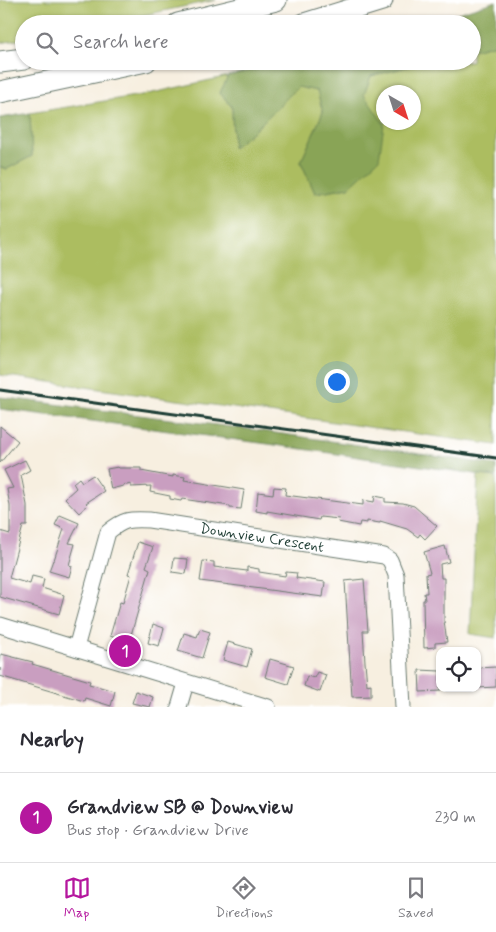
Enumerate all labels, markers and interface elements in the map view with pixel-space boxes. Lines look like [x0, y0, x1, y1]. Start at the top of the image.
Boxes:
search box [15, 15, 481, 70]
icon: search [33, 29, 61, 57]
text: Search here [73, 30, 169, 55]
north arrow [376, 85, 421, 130]
your location [324, 369, 350, 395]
street label: Downview Crescent [198, 519, 326, 558]
pin: 1 [109, 632, 141, 670]
map controls [436, 647, 481, 692]
button: locate [436, 647, 481, 692]
text: Nearby [20, 726, 84, 754]
text: Grandview SB @ Downview [67, 795, 293, 820]
text: 1 [32, 807, 40, 828]
text: 230 m [435, 807, 476, 828]
text: Bus stop · Grandview Drive [67, 820, 249, 841]
tab: Map [63, 874, 91, 922]
tab: Directions [216, 874, 273, 922]
tab: Saved [398, 874, 433, 922]

